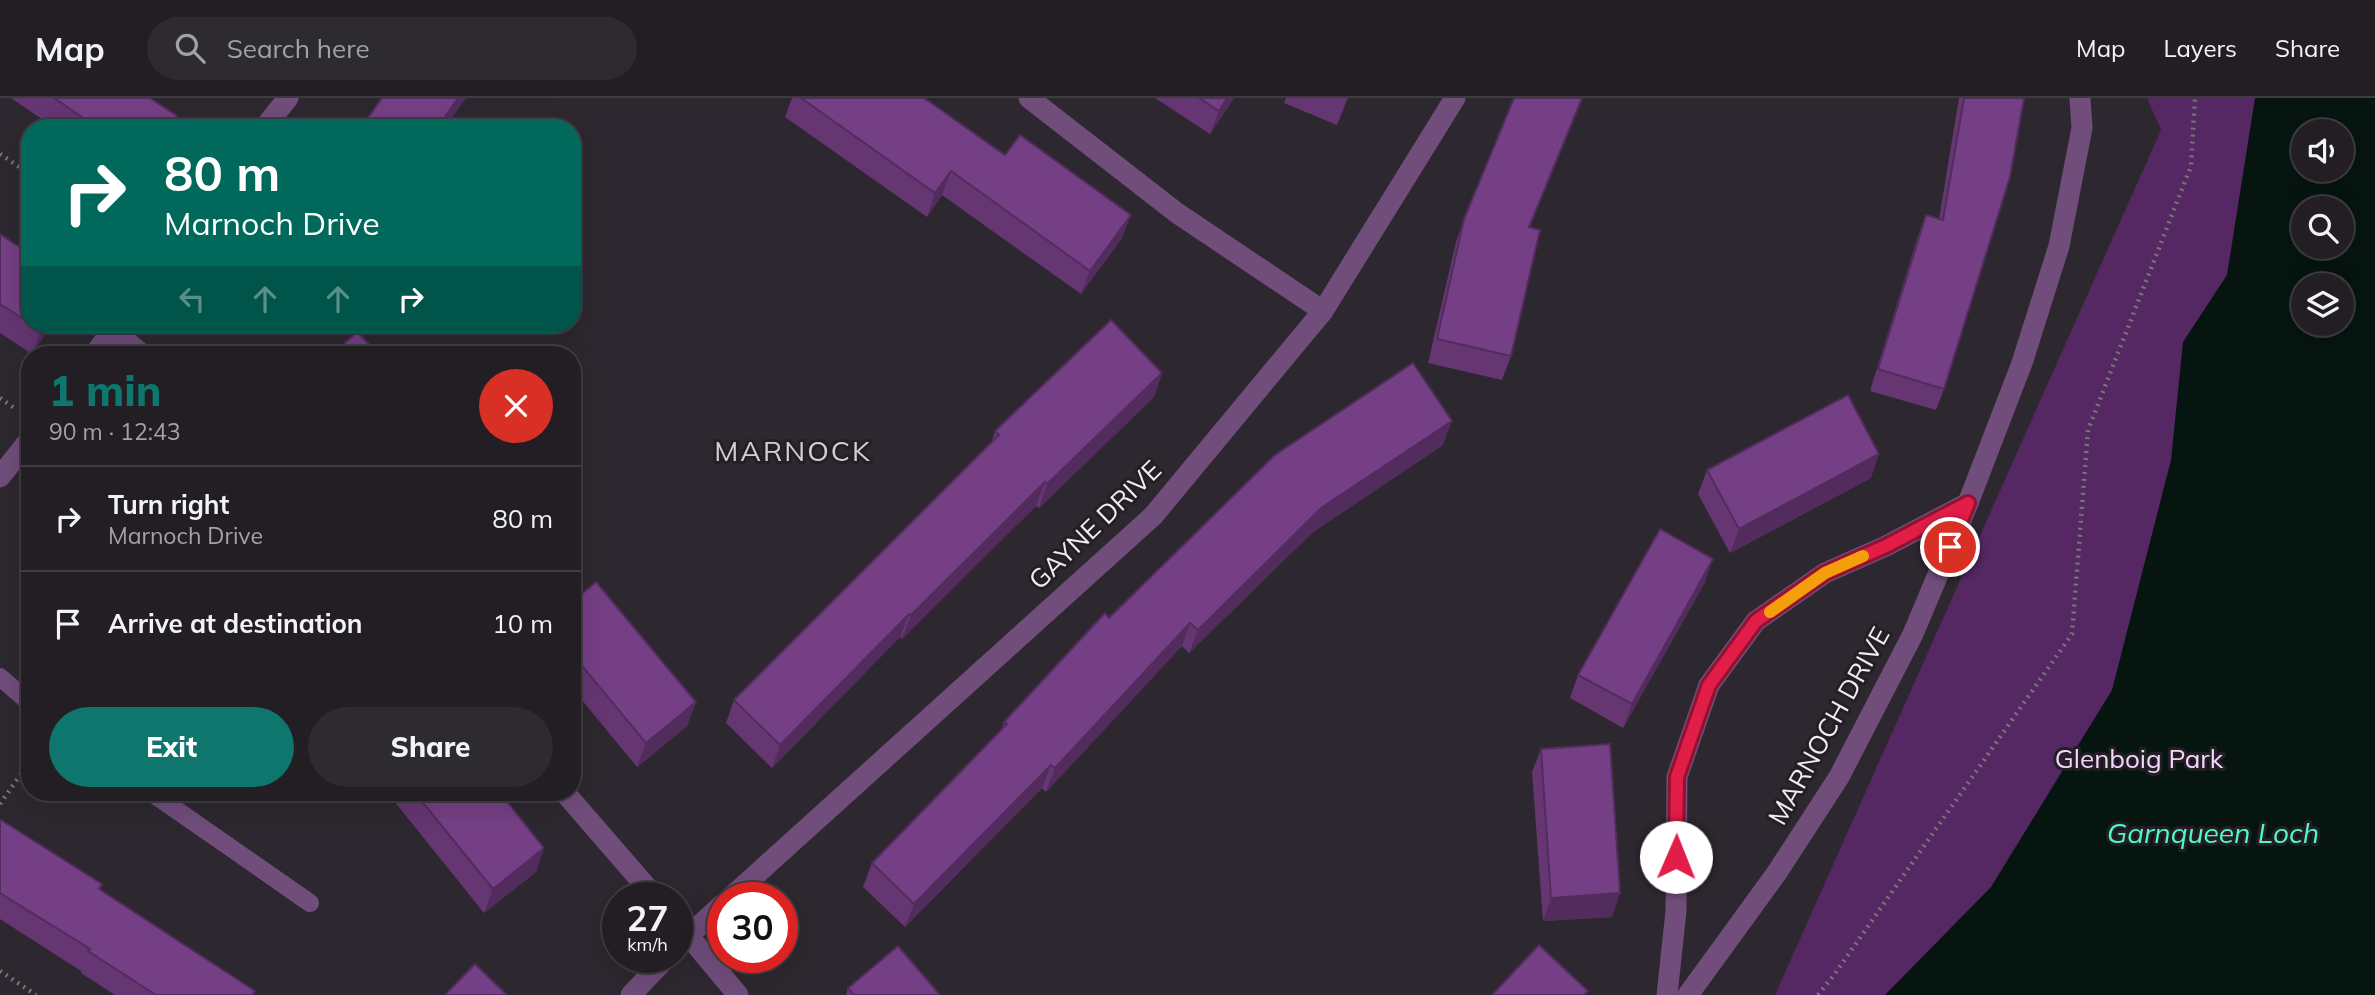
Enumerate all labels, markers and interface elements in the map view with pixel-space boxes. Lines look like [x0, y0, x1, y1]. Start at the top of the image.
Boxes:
search box [147, 17, 637, 80]
text: Map [35, 28, 105, 69]
icon: search [171, 29, 209, 67]
text: Search here [227, 32, 370, 65]
text: Map [2076, 33, 2125, 63]
text: Layers [2163, 33, 2237, 63]
text: Share [2275, 33, 2340, 63]
map controls [2291, 119, 2354, 336]
button: sound [2291, 119, 2354, 182]
text: 80 m [164, 142, 280, 203]
icon: right [49, 147, 140, 238]
button: search [2291, 196, 2354, 259]
text: Marnoch Drive [164, 203, 380, 243]
button: layers [2291, 273, 2354, 336]
icon: left [173, 280, 211, 318]
icon: ahead [246, 280, 284, 318]
icon: ahead [319, 280, 357, 318]
icon: right [392, 280, 430, 318]
text: 1 min [49, 364, 162, 417]
button: close [479, 369, 553, 443]
text: 90 m · 12:43 [49, 417, 181, 446]
district label: MARNOCK [714, 433, 872, 468]
street label: GAYNE DRIVE [1021, 453, 1168, 596]
text: Turn right [108, 488, 229, 521]
icon: right [49, 500, 87, 538]
text: 80 m [492, 502, 553, 535]
pin [1920, 517, 1980, 577]
text: Marnoch Drive [108, 521, 263, 550]
icon: arrive [1931, 528, 1969, 566]
icon: arrive [49, 605, 87, 643]
text: Arrive at destination [108, 607, 363, 640]
text: 10 m [492, 607, 553, 640]
street label: MARNOCH DRIVE [1761, 621, 1897, 830]
button: Exit [49, 707, 294, 787]
button: Share [308, 707, 553, 787]
park label: Glenboig Park [2055, 742, 2224, 775]
water label: Garnqueen Loch [2107, 815, 2319, 850]
position arrow [1639, 820, 1713, 894]
speed limit sign: 30 [707, 882, 798, 973]
text: 27 [626, 896, 669, 940]
text: km/h [627, 933, 668, 956]

